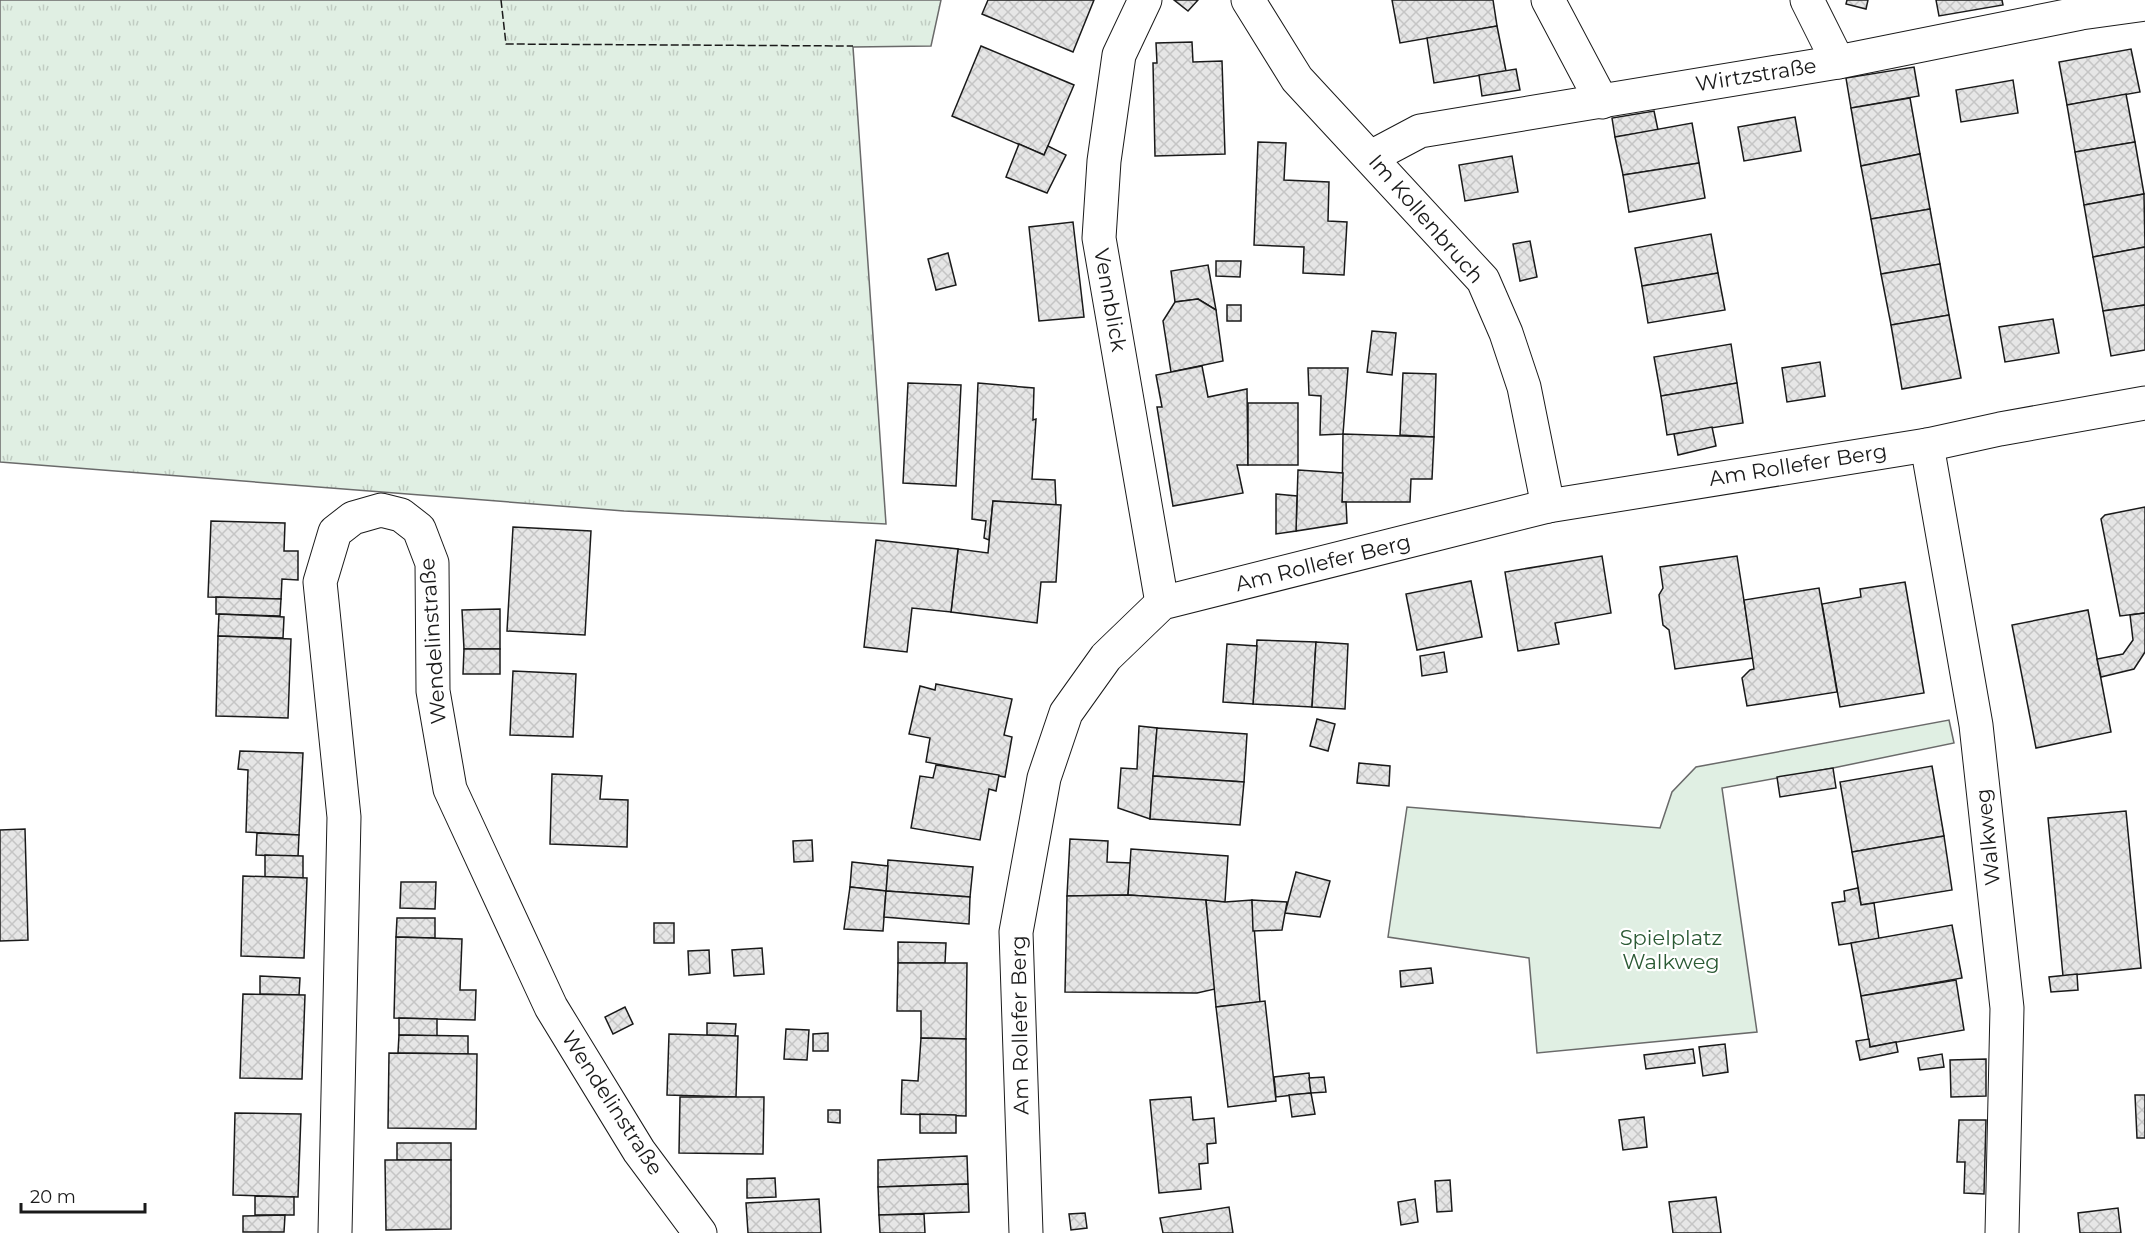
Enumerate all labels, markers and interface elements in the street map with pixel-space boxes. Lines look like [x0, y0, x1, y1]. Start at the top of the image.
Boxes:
street label: Wirtzstraße [1694, 53, 1818, 96]
street label: Im Kollenbruch [1364, 149, 1489, 288]
street label: Vennblick [1089, 246, 1132, 354]
street label: Am Rollefer Berg [1707, 438, 1889, 491]
street label: Am Rollefer Berg [1233, 529, 1413, 596]
street label: Wendelinstraße [414, 557, 451, 725]
street label: Walkweg [1970, 787, 2005, 887]
park label: Spielplatz Walkweg [1620, 925, 1722, 974]
street label: Am Rollefer Berg [1005, 935, 1034, 1115]
street label: Wendelinstraße [556, 1026, 668, 1180]
scale bar [21, 1176, 146, 1214]
text: 20 m [30, 1186, 76, 1208]

